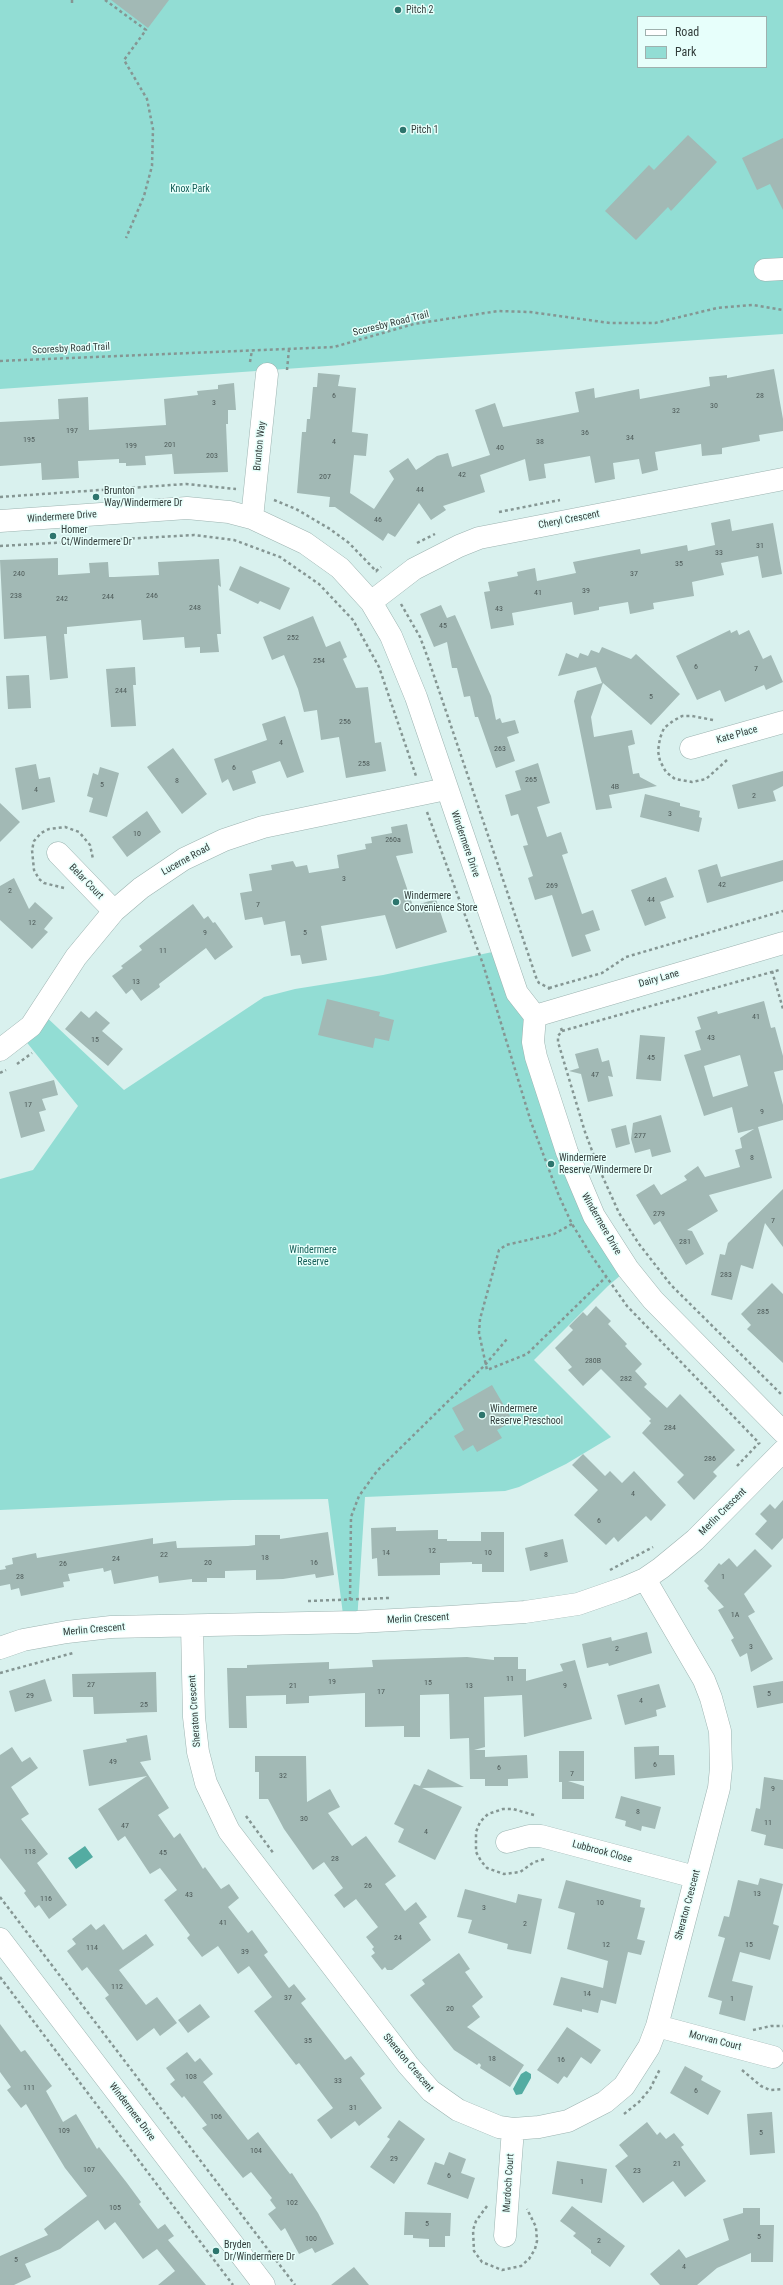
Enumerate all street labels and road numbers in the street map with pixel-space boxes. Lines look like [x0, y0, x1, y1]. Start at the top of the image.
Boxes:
street label: Scoresby Road Trail [352, 309, 430, 339]
street label: Scoresby Road Trail [32, 341, 110, 357]
street label: Brunton Way [251, 421, 269, 471]
street label: Cheryl Crescent [537, 508, 601, 532]
street label: Windermere Drive [27, 509, 97, 525]
street label: Kate Place [715, 723, 759, 747]
street label: Windermere Drive [448, 809, 482, 879]
street label: Lucerne Road [160, 842, 212, 878]
street label: Belar Court [66, 862, 106, 902]
street label: Dairy Lane [637, 968, 681, 990]
street label: Windermere Drive [578, 1191, 624, 1257]
street label: Merlin Crescent [697, 1486, 749, 1538]
street label: Merlin Crescent [387, 1611, 449, 1627]
street label: Merlin Crescent [63, 1621, 125, 1639]
street label: Sheraton Crescent [186, 1674, 204, 1748]
street label: Lubbrook Close [571, 1838, 633, 1866]
street label: Sheraton Crescent [673, 1869, 703, 1941]
street label: Morvan Court [688, 2029, 742, 2053]
street label: Sheraton Crescent [380, 2031, 436, 2095]
street label: Windermere Drive [106, 2081, 158, 2143]
street label: Murdoch Court [501, 2153, 517, 2213]

